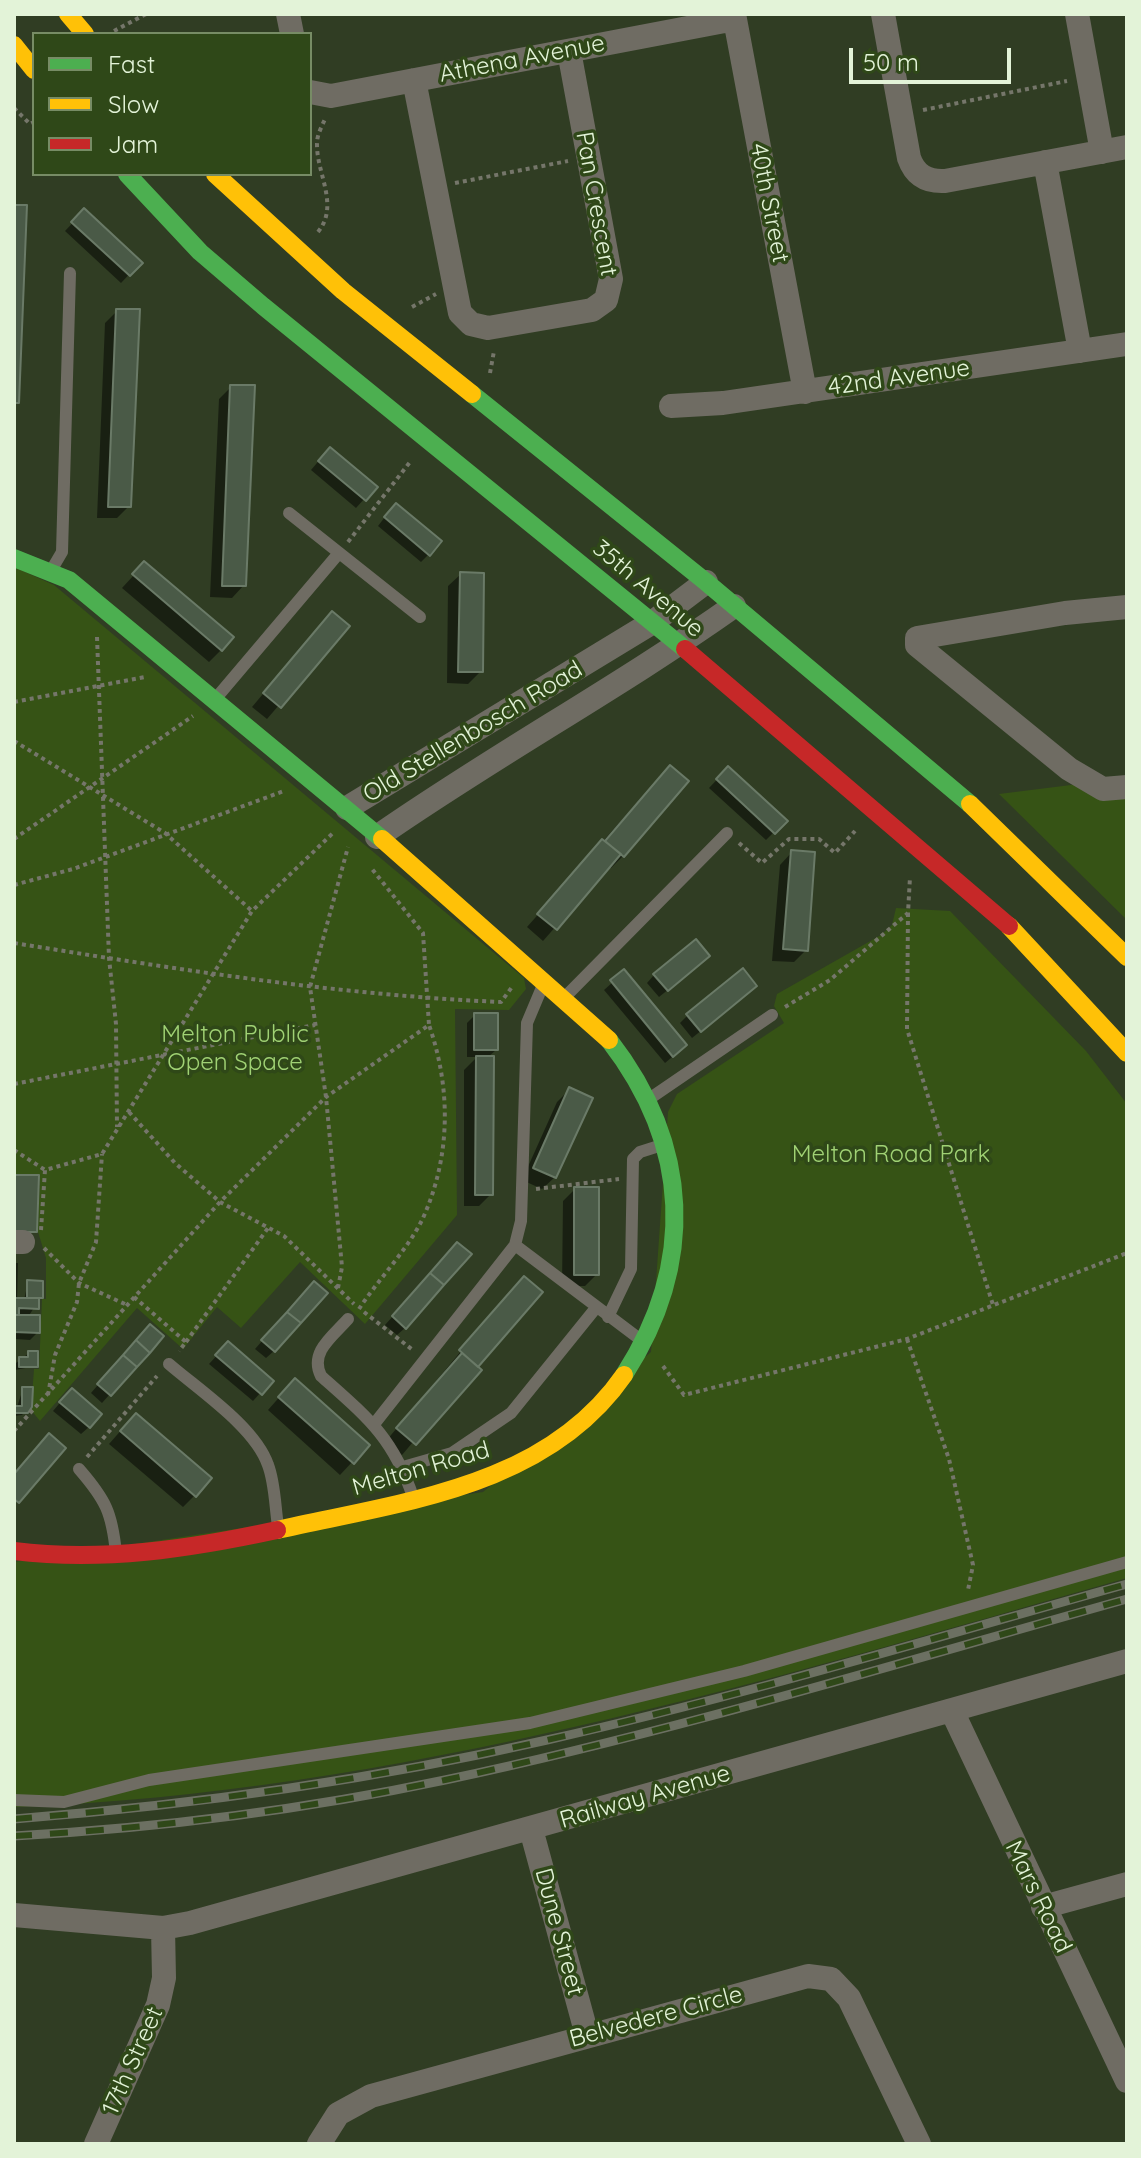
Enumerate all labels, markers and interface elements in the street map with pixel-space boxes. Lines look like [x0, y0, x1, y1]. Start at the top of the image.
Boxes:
street label: Athena Avenue [437, 29, 607, 89]
legend [32, 32, 312, 176]
scale bar [853, 32, 1015, 82]
text: 50 m [863, 47, 919, 77]
text: Fast [108, 49, 155, 79]
text: Slow [108, 89, 159, 119]
text: Jam [108, 129, 158, 159]
street label: Pan Crescent [569, 129, 623, 279]
street label: 40th Street [743, 141, 795, 265]
street label: 42nd Avenue [826, 354, 972, 402]
street label: 35th Avenue [587, 534, 709, 644]
street label: Old Stellenbosch Road [358, 655, 588, 809]
park label: Melton Public Open Space [161, 1021, 309, 1077]
park label: Melton Road Park [792, 1141, 990, 1169]
street label: Melton Road [349, 1436, 493, 1502]
street label: Railway Avenue [556, 1759, 734, 1835]
street label: Mars Road [999, 1836, 1077, 1958]
street label: Dune Street [528, 1865, 590, 1999]
street label: Belvedere Circle [566, 1980, 746, 2054]
street label: 17th Street [96, 2003, 170, 2119]

